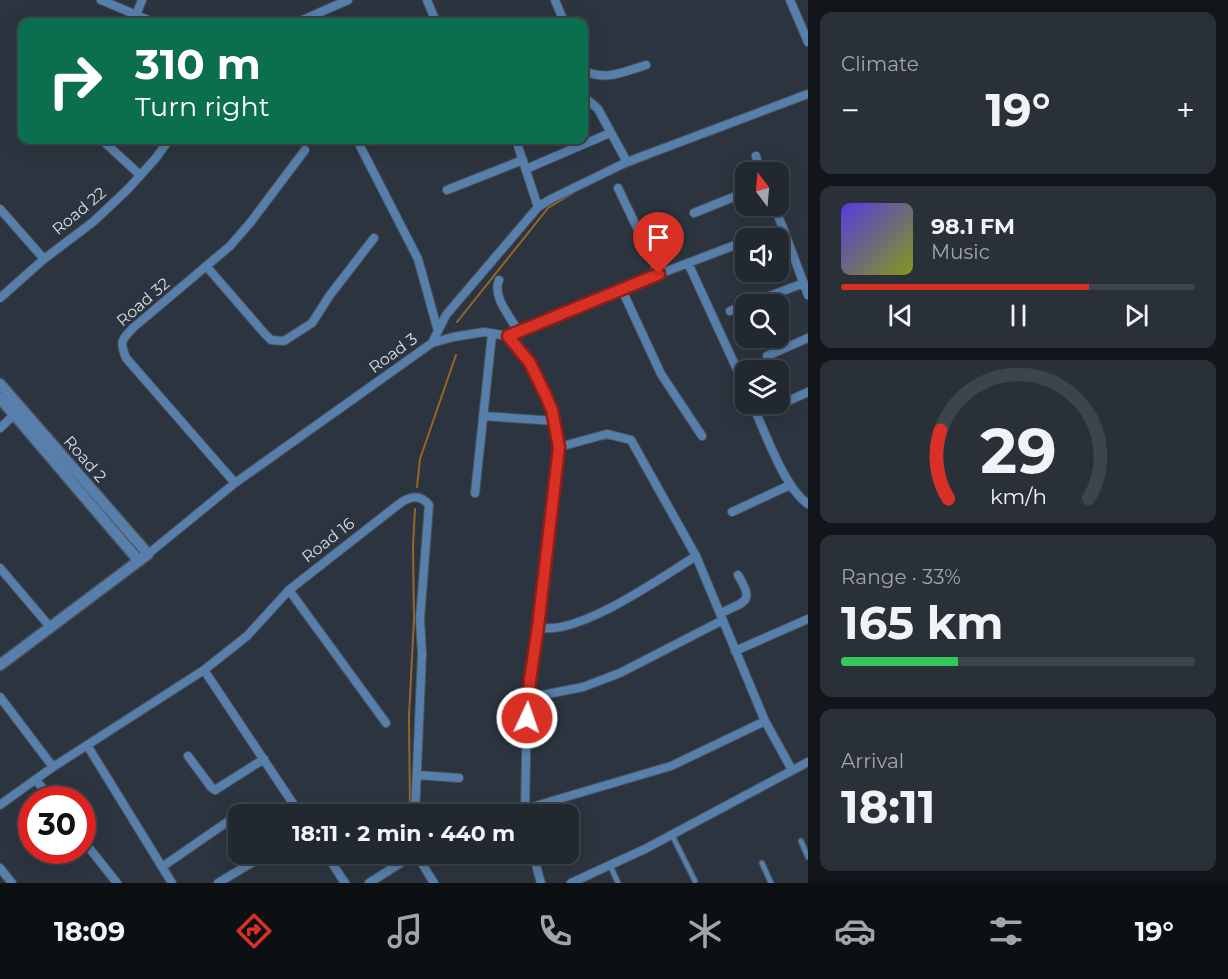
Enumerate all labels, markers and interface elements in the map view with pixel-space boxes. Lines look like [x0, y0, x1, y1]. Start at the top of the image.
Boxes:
text: 310 m [135, 38, 261, 90]
icon: right [36, 42, 114, 120]
text: Climate [841, 52, 919, 76]
text: 19° [985, 82, 1051, 137]
text: Turn right [135, 90, 270, 123]
text: − [841, 90, 860, 130]
text: + [1176, 90, 1195, 130]
north arrow [735, 162, 789, 216]
map controls [735, 162, 789, 414]
street label: Road 22 [48, 183, 110, 239]
pin [633, 212, 684, 274]
text: 98.1 FM [931, 213, 1015, 240]
icon: arrive [642, 221, 675, 254]
button: sound [735, 228, 789, 282]
text: Music [931, 240, 990, 264]
street label: Road 32 [113, 274, 173, 330]
button: search [735, 294, 789, 348]
icon: previous [884, 299, 917, 332]
icon: pause [1002, 299, 1035, 332]
icon: next [1120, 299, 1153, 332]
street label: Road 3 [365, 329, 421, 377]
button: layers [735, 360, 789, 414]
text: 29 [980, 413, 1056, 489]
street label: Road 2 [60, 432, 110, 486]
text: km/h [989, 483, 1047, 509]
street label: Road 16 [298, 513, 358, 566]
text: Range · 33% [841, 565, 961, 589]
text: 165 km [841, 595, 1003, 650]
position arrow [495, 686, 559, 750]
text: Arrival [841, 749, 904, 773]
text: 18:11 [841, 779, 935, 834]
speed limit sign: 30 [18, 786, 96, 864]
text: 18:11 · 2 min · 440 m [292, 820, 515, 847]
icon: directions [233, 910, 275, 952]
icon: music [384, 910, 426, 952]
icon: phone [534, 910, 576, 952]
icon: climate [684, 910, 726, 952]
icon: car [834, 910, 876, 952]
icon: filters [985, 910, 1027, 952]
text: 18:09 [54, 915, 125, 948]
text: 19° [1135, 915, 1174, 948]

